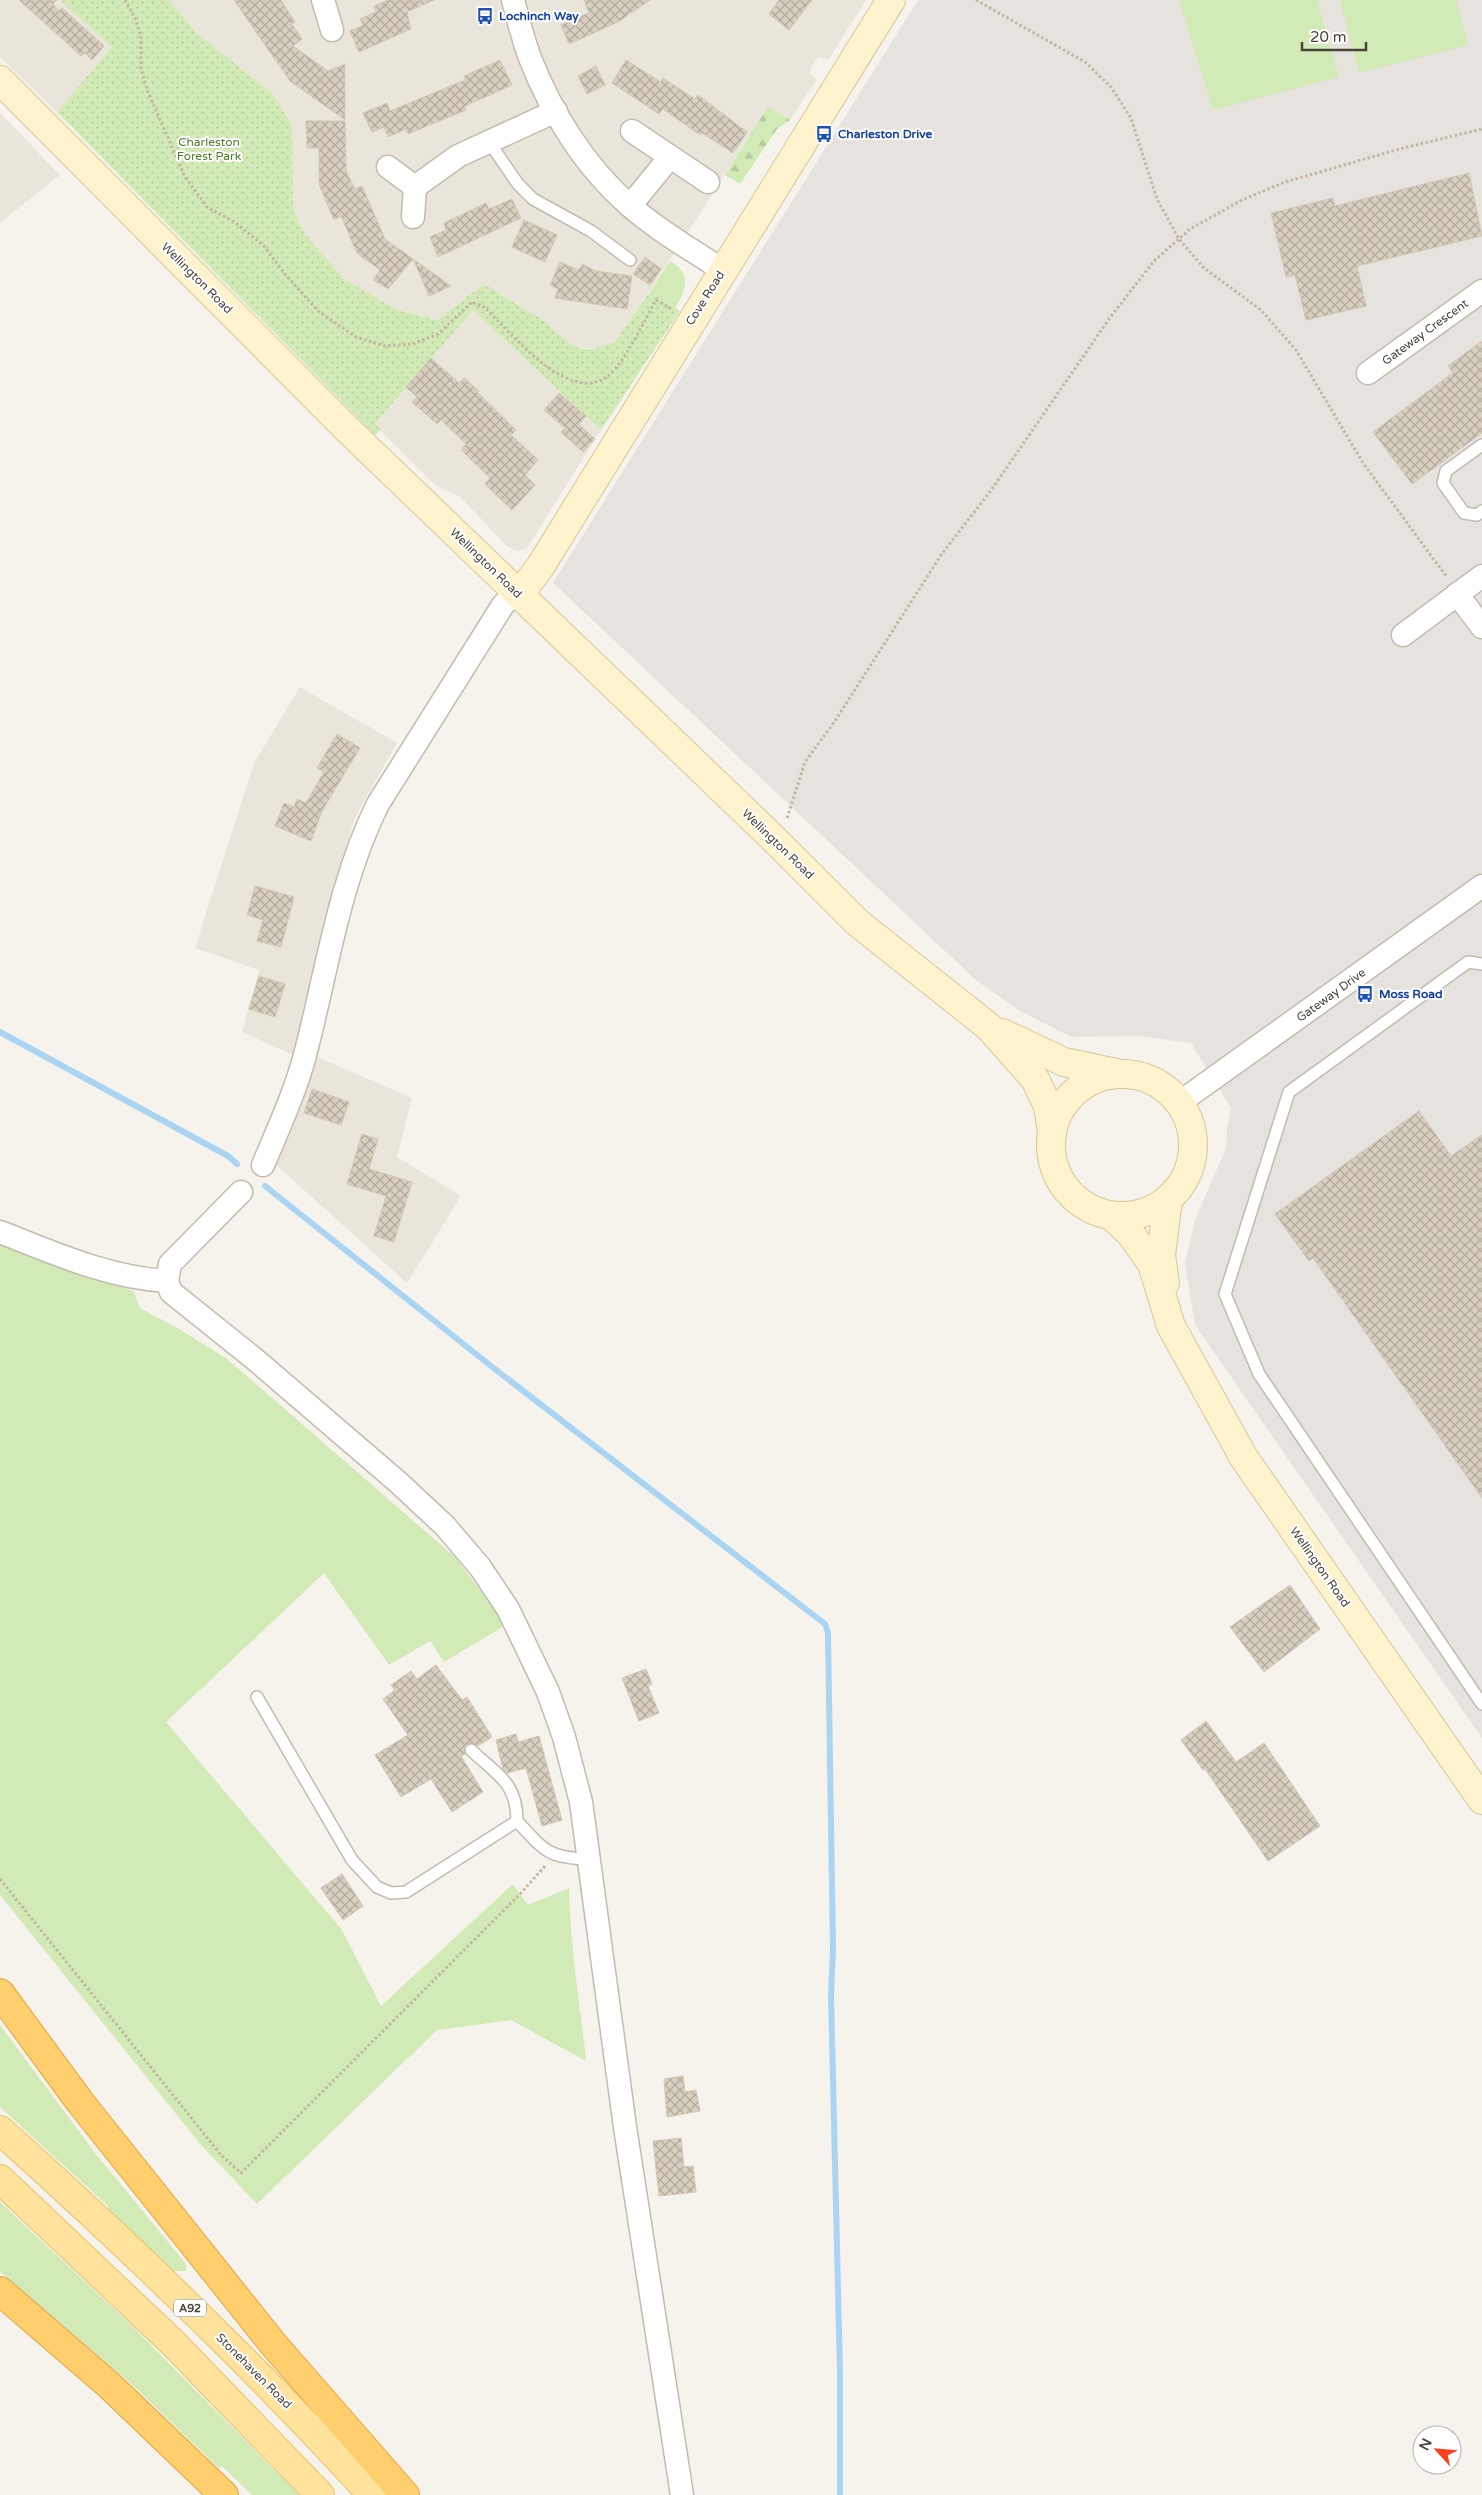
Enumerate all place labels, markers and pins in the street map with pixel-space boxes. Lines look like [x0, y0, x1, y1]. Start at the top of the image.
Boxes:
bus stop icon: Lochinch Way [475, 6, 495, 26]
place label: Lochinch Way [499, 9, 579, 24]
bus stop icon: Charleston Drive [814, 124, 834, 144]
place label: Charleston Drive [838, 127, 932, 141]
bus stop icon: Moss Road [1355, 984, 1375, 1004]
place label: Moss Road [1379, 987, 1443, 1001]

